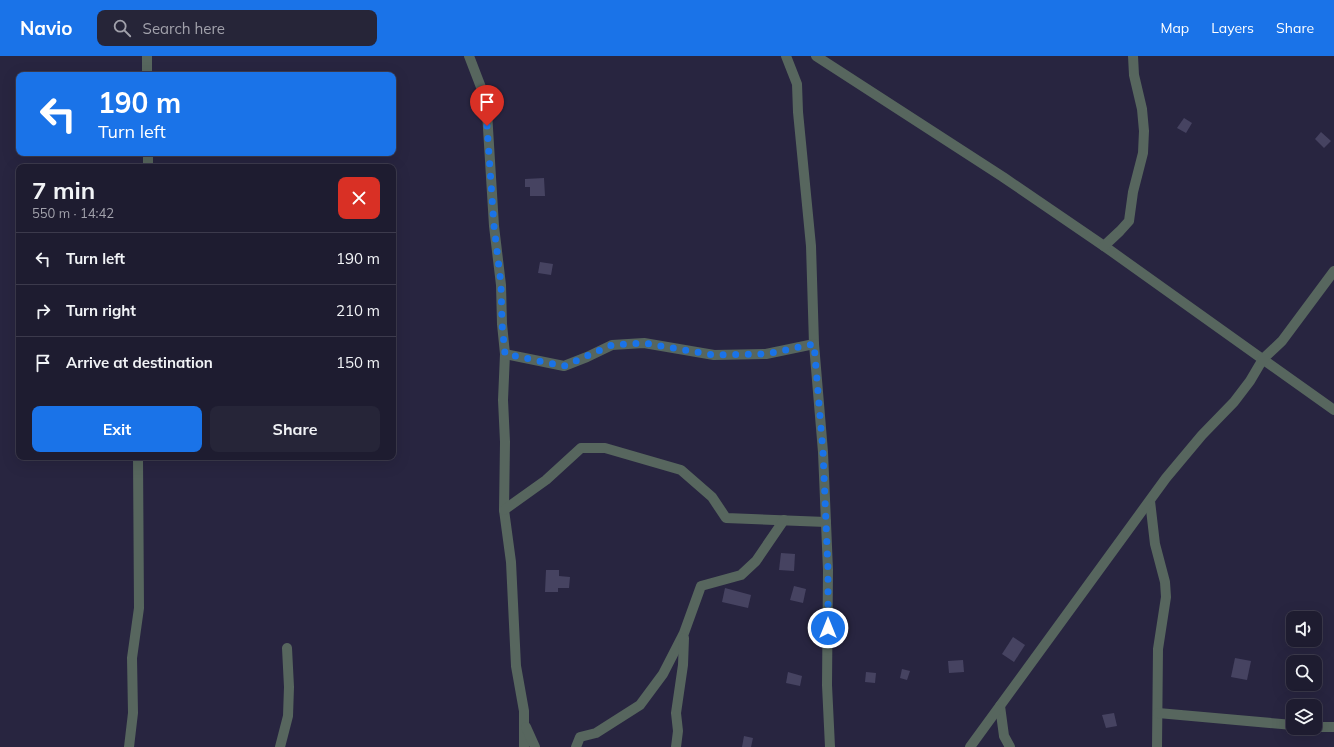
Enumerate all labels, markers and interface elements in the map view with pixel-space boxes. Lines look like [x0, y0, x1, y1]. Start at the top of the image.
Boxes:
search box [97, 10, 377, 46]
text: Navio [20, 16, 73, 40]
icon: search [111, 17, 133, 39]
text: Search here [143, 19, 225, 38]
text: Map [1160, 19, 1189, 37]
text: Layers [1211, 19, 1254, 37]
text: Share [1276, 19, 1314, 37]
text: 190 m [98, 85, 181, 120]
pin [470, 85, 504, 126]
icon: left [32, 88, 84, 140]
icon: arrive [476, 91, 498, 113]
text: Turn left [98, 120, 166, 143]
text: 7 min [32, 175, 95, 205]
button: close [338, 177, 380, 219]
text: 550 m · 14:42 [32, 205, 114, 221]
icon: left [32, 248, 54, 270]
text: Turn left [66, 249, 125, 268]
text: 190 m [336, 249, 380, 268]
icon: right [32, 300, 54, 322]
text: Turn right [66, 301, 136, 320]
text: 210 m [336, 301, 380, 320]
icon: arrive [32, 352, 54, 374]
text: Arrive at destination [66, 353, 213, 372]
text: 150 m [336, 353, 380, 372]
button: Exit [32, 406, 202, 452]
button: Share [210, 406, 380, 452]
position arrow [807, 607, 849, 649]
map controls [1286, 611, 1322, 735]
button: sound [1286, 611, 1322, 647]
button: search [1286, 655, 1322, 691]
button: layers [1286, 699, 1322, 735]

